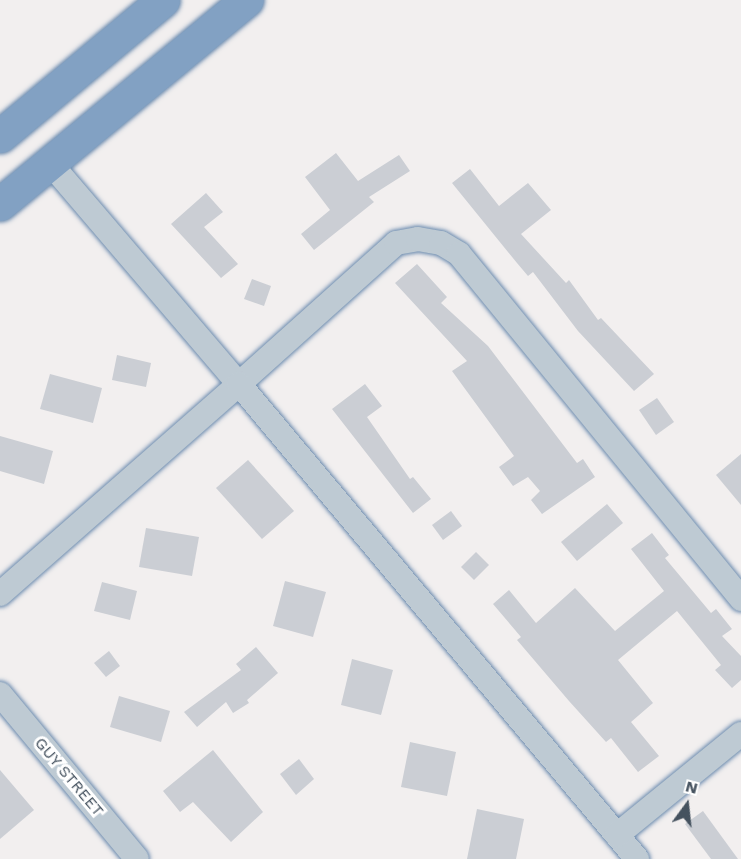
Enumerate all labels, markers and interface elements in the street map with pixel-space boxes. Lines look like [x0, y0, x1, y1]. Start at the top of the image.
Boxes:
street label: GUY STREET [30, 733, 108, 821]
north arrow [657, 775, 717, 835]
text: N [684, 776, 700, 798]

